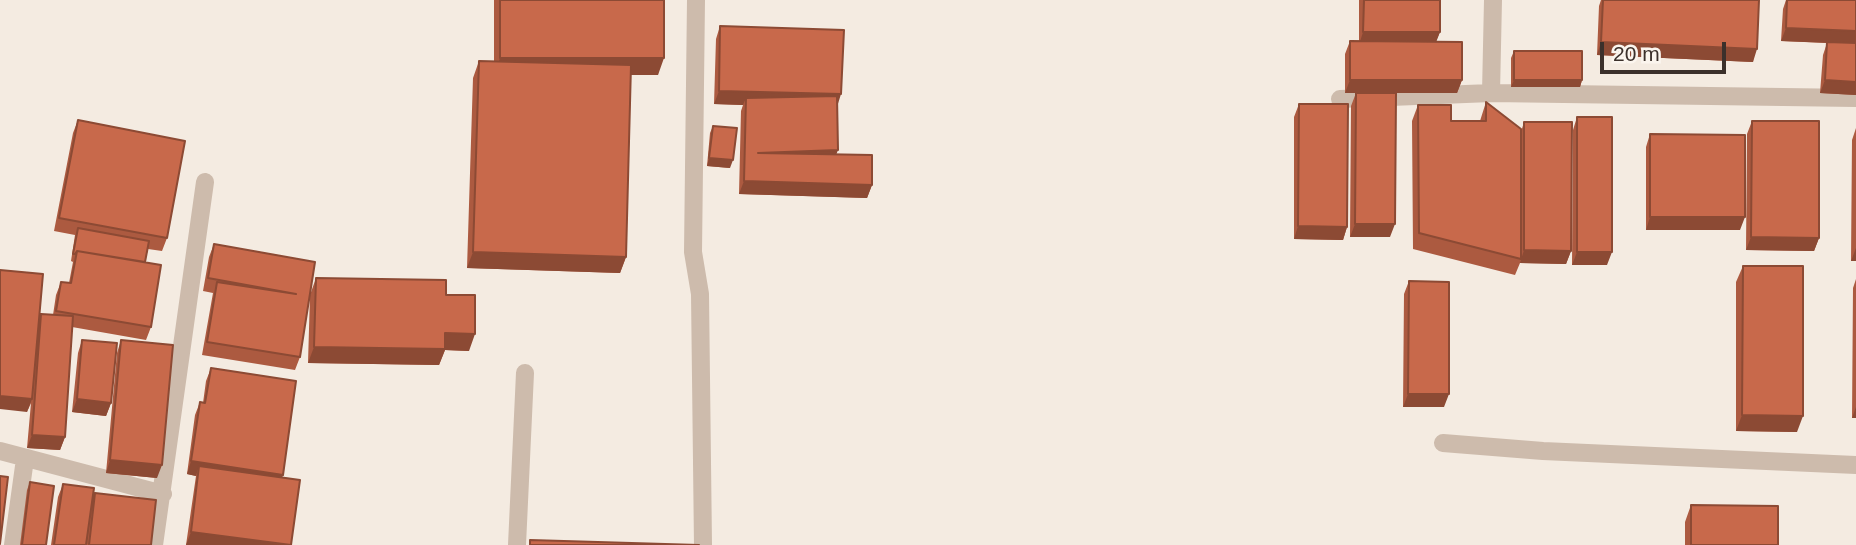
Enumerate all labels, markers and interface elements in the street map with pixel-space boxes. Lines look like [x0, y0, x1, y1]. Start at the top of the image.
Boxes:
scale bar [1604, 28, 1730, 72]
text: 20 m [1613, 42, 1660, 65]

